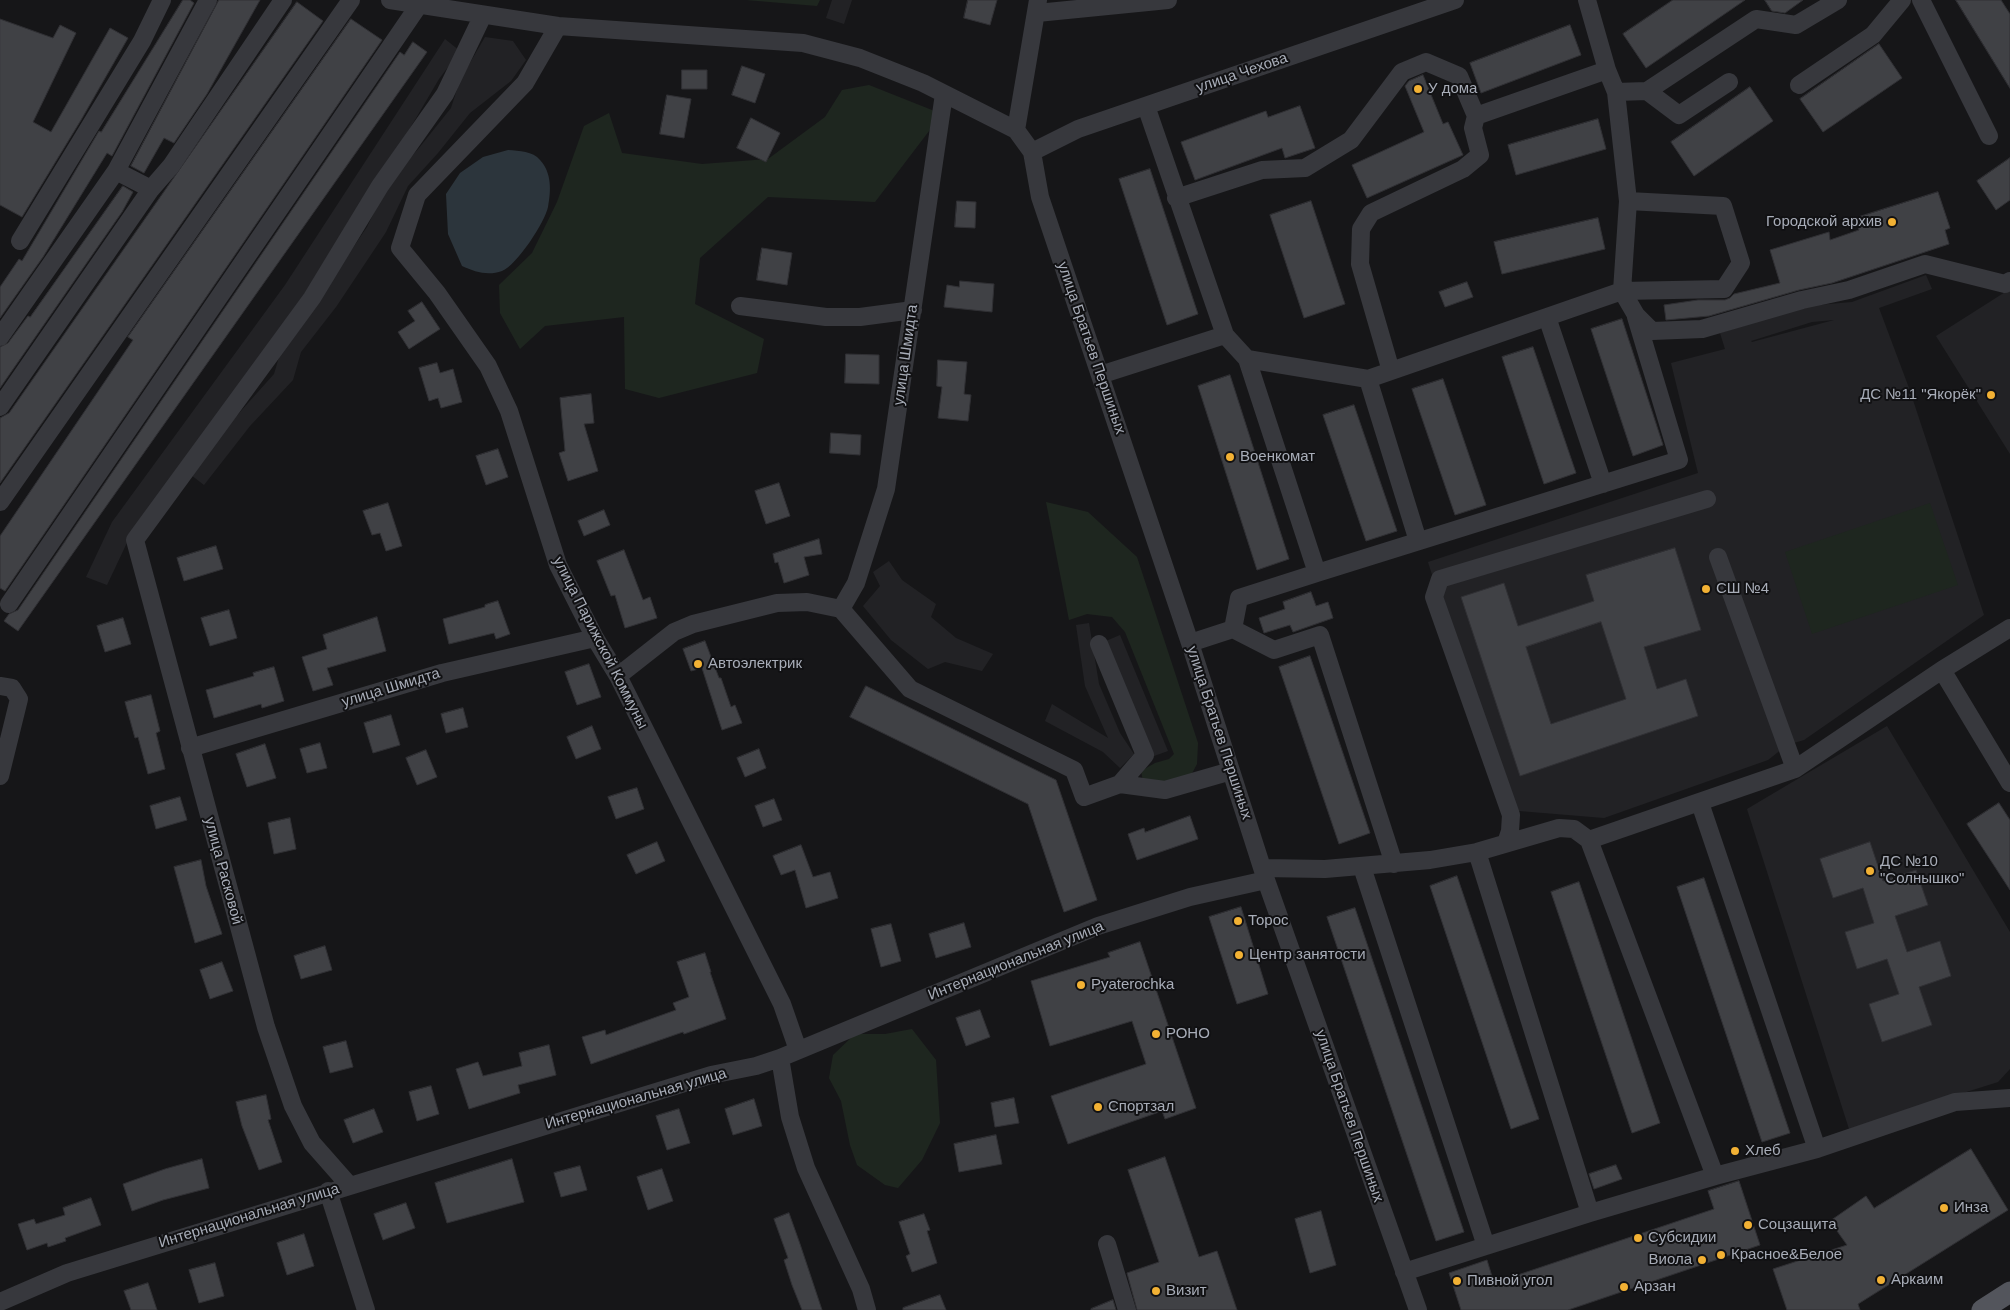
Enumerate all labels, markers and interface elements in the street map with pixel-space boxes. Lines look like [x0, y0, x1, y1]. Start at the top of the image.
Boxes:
street label: улица Чехова [1194, 49, 1290, 97]
place label: У дома [1428, 80, 1477, 98]
marker: У дома [1412, 83, 1424, 95]
place label: Городской архив [1766, 213, 1882, 231]
marker: Городской архив [1886, 216, 1898, 228]
street label: улица Братьев Першиных [1053, 259, 1129, 437]
street label: улица Шмидта [890, 303, 922, 407]
place label: ДС №11 "Якорёк" [1860, 386, 1981, 404]
marker: ДС №11 "Якорёк" [1985, 389, 1997, 401]
place label: Военкомат [1240, 448, 1315, 466]
marker: Военкомат [1224, 451, 1236, 463]
street label: улица Парижской Коммуны [549, 554, 651, 732]
place label: СШ №4 [1716, 580, 1769, 598]
marker: СШ №4 [1700, 583, 1712, 595]
street label: улица Братьев Першиных [1182, 644, 1256, 822]
place label: Автоэлектрик [708, 655, 802, 673]
marker: Автоэлектрик [692, 658, 704, 670]
street label: улица Шмидта [340, 665, 442, 711]
street label: улица Расковой [200, 815, 246, 927]
place label: ДС №10 "Солнышко" [1880, 853, 1964, 888]
marker: ДС №10 "Солнышко" [1864, 865, 1876, 877]
place label: Торос [1248, 912, 1289, 930]
marker: Торос [1232, 915, 1244, 927]
street label: Интернациональная улица [926, 917, 1106, 1005]
place label: Центр занятости [1249, 946, 1366, 964]
marker: Центр занятости [1233, 949, 1245, 961]
place label: Pyaterochka [1091, 976, 1174, 994]
marker: Pyaterochka [1075, 979, 1087, 991]
place label: РОНО [1166, 1025, 1210, 1043]
street label: улица Братьев Першиных [1311, 1027, 1387, 1205]
marker: РОНО [1150, 1028, 1162, 1040]
street label: Интернациональная улица [543, 1064, 729, 1134]
place label: Спортзал [1108, 1098, 1174, 1116]
marker: Спортзал [1092, 1101, 1104, 1113]
place label: Хлеб [1745, 1142, 1781, 1160]
marker: Хлеб [1729, 1145, 1741, 1157]
street label: Интернациональная улица [157, 1180, 341, 1252]
place label: Инза [1954, 1199, 1988, 1217]
marker: Инза [1938, 1202, 1950, 1214]
place label: Соцзащита [1758, 1216, 1837, 1234]
marker: Соцзащита [1742, 1219, 1754, 1231]
place label: Субсидии [1648, 1229, 1716, 1247]
marker: Субсидии [1632, 1232, 1644, 1244]
place label: Красное&Белое [1731, 1246, 1842, 1264]
marker: Красное&Белое [1715, 1249, 1727, 1261]
place label: Виола [1649, 1251, 1692, 1269]
marker: Виола [1696, 1254, 1708, 1266]
place label: Аркаим [1891, 1271, 1943, 1289]
place label: Пивной угол [1467, 1272, 1553, 1290]
marker: Аркаим [1875, 1274, 1887, 1286]
marker: Пивной угол [1451, 1275, 1463, 1287]
place label: Арзан [1634, 1278, 1676, 1296]
marker: Арзан [1618, 1281, 1630, 1293]
place label: Визит [1166, 1282, 1207, 1300]
marker: Визит [1150, 1285, 1162, 1297]

